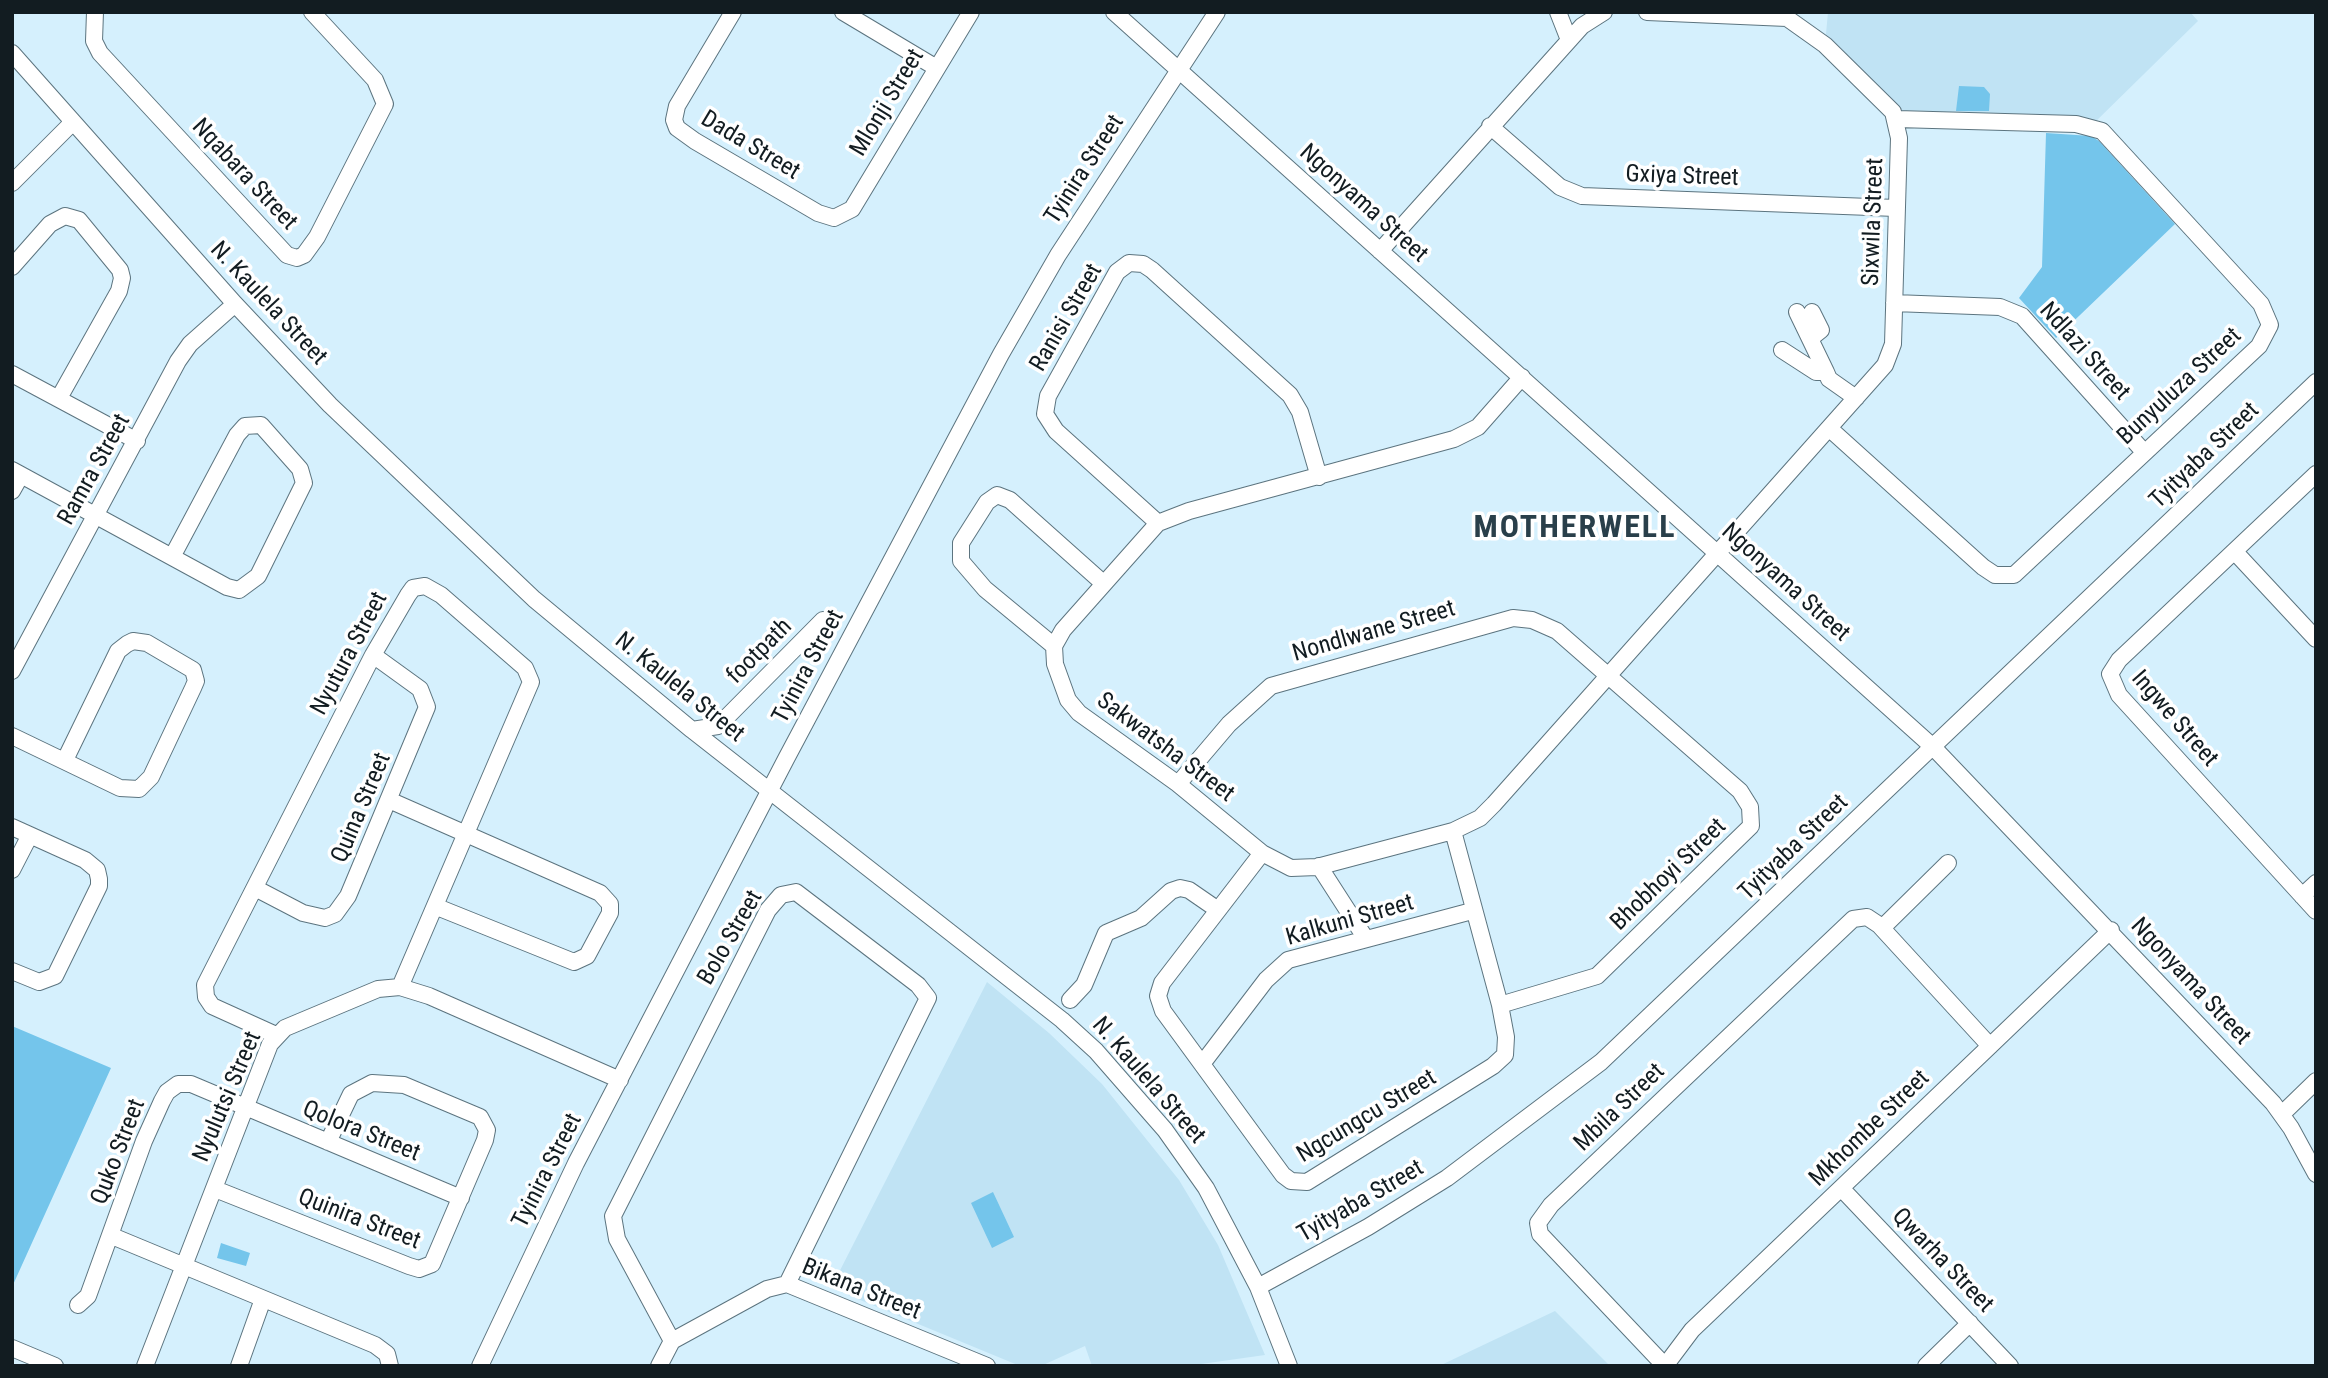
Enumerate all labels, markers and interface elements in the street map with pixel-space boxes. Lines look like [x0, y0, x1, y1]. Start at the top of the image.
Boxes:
street label: Mlonji Street [845, 44, 931, 162]
street label: Dada Street [695, 105, 805, 187]
street label: Tyinira Street [1039, 110, 1131, 230]
street label: Nqabara Street [185, 113, 303, 237]
street label: Ngonyama Street [1293, 139, 1433, 269]
street label: Sixwila Street [1857, 157, 1891, 287]
street label: Gxiya Street [1625, 161, 1739, 193]
street label: N. Kaulela Street [203, 236, 333, 372]
street label: Ranisi Street [1025, 259, 1109, 377]
street label: Ndlazi Street [2033, 297, 2135, 407]
street label: Bunyuluza Street [2112, 322, 2248, 452]
street label: Tyityaba Street [2144, 397, 2266, 515]
street label: Ramra Street [53, 409, 137, 531]
district label: MOTHERWELL [1475, 510, 1675, 548]
street label: Ngonyama Street [1715, 518, 1855, 648]
street label: Nyutura Street [306, 588, 394, 720]
street label: Nondlwane Street [1289, 595, 1459, 669]
street label: Tyinira Street [767, 605, 851, 729]
street label: footpath [721, 613, 799, 691]
street label: N. Kaulela Street [608, 627, 750, 749]
street label: Ingwe Street [2124, 665, 2224, 773]
street label: Sakwatsha Street [1091, 687, 1239, 809]
street label: Quina Street [326, 749, 398, 867]
street label: Tyityaba Street [1733, 789, 1855, 907]
street label: Bhobhoyi Street [1605, 813, 1733, 937]
street label: Bolo Street [692, 886, 770, 990]
street label: Kalkuni Street [1283, 889, 1417, 953]
street label: Ngonyama Street [2124, 913, 2256, 1051]
street label: N. Kaulela Street [1085, 1012, 1211, 1150]
street label: Nyulutsi Street [188, 1027, 268, 1167]
street label: Mbila Street [1569, 1058, 1671, 1158]
street label: Ngcungcu Street [1292, 1064, 1442, 1170]
street label: Mkhombe Street [1804, 1065, 1936, 1193]
street label: Quko Street [86, 1095, 152, 1209]
street label: Qolora Street [298, 1095, 424, 1169]
street label: Tyinira Street [507, 1109, 589, 1233]
street label: Tyityaba Street [1293, 1154, 1429, 1250]
street label: Quinira Street [294, 1183, 424, 1257]
street label: Qwarha Street [1885, 1203, 1999, 1319]
street label: Bikana Street [797, 1253, 925, 1327]

